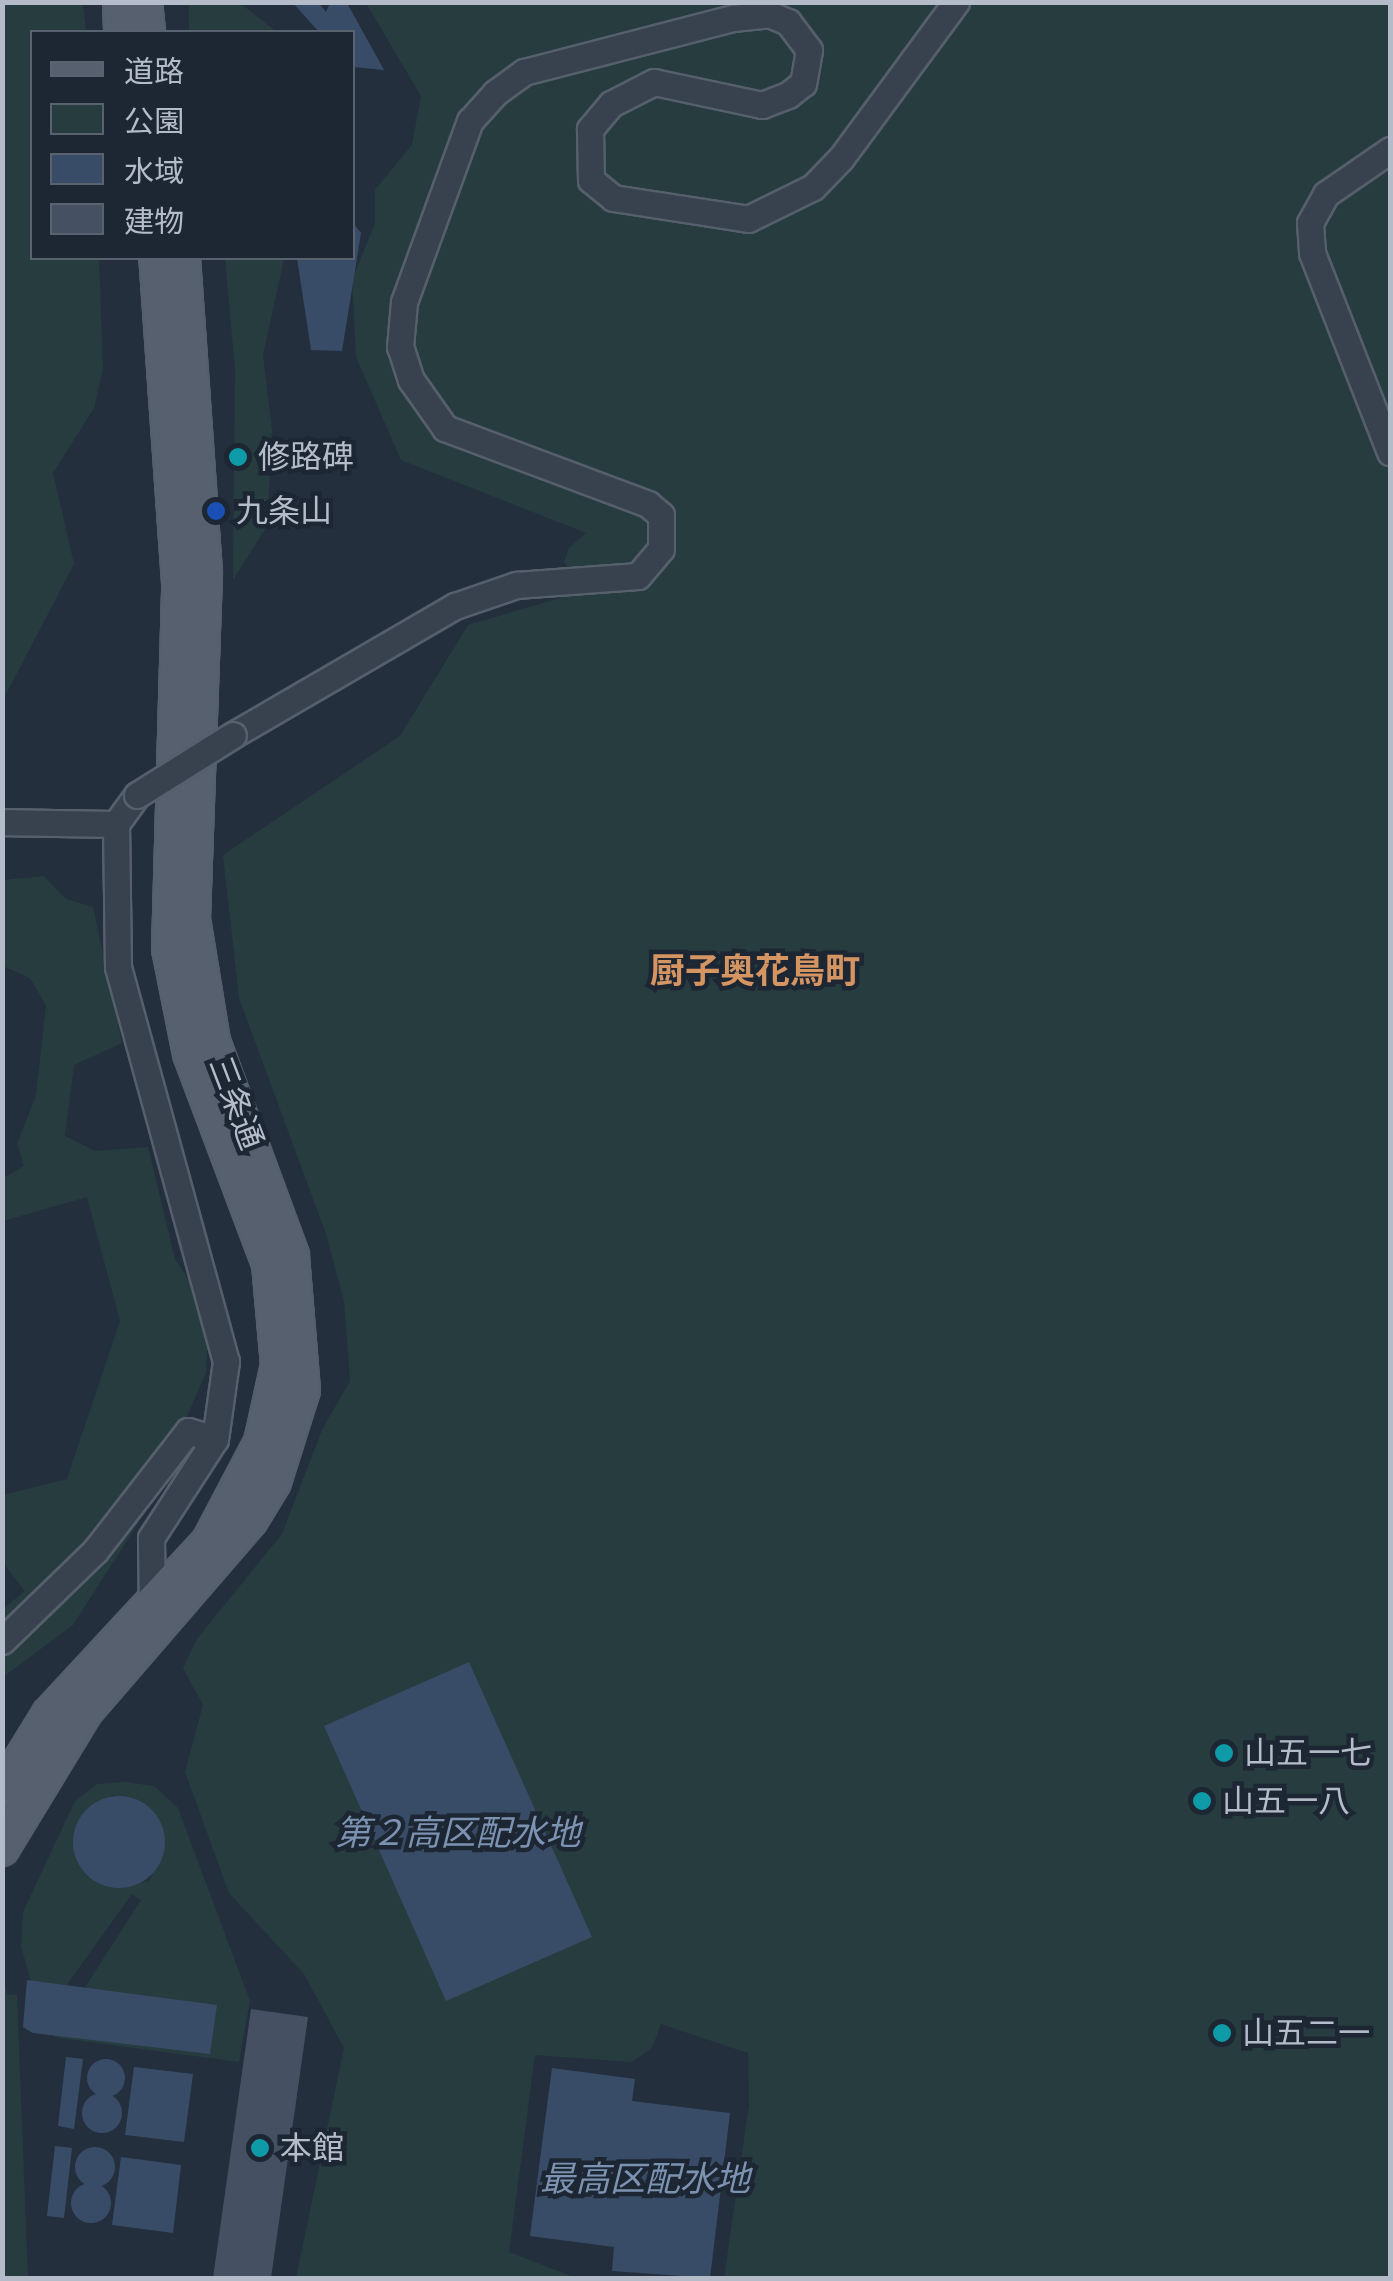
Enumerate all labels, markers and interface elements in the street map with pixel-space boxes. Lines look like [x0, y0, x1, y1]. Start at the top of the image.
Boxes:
legend [30, 30, 355, 260]
text: 道路 [124, 54, 184, 88]
text: 公園 [124, 104, 184, 138]
text: 水域 [124, 154, 184, 188]
text: 建物 [124, 204, 184, 238]
place label: 修路碑 [258, 438, 354, 476]
marker: 修路碑 [227, 446, 249, 468]
place label: 九条山 [236, 492, 332, 530]
marker: 九条山 [205, 500, 227, 522]
district label: 厨子奥花鳥町 [650, 949, 860, 991]
street label: 三条通 [201, 1051, 271, 1155]
place label: 山五一七 [1244, 1734, 1372, 1772]
marker: 山五一七 [1213, 1742, 1235, 1764]
place label: 山五一八 [1222, 1782, 1350, 1820]
marker: 山五一八 [1191, 1790, 1213, 1812]
water label: 第２高区配水地 [336, 1811, 580, 1853]
place label: 山五二一 [1242, 2014, 1370, 2052]
marker: 山五二一 [1211, 2022, 1233, 2044]
place label: 本館 [280, 2129, 344, 2167]
marker: 本館 [249, 2137, 271, 2159]
water label: 最高区配水地 [540, 2157, 750, 2199]

